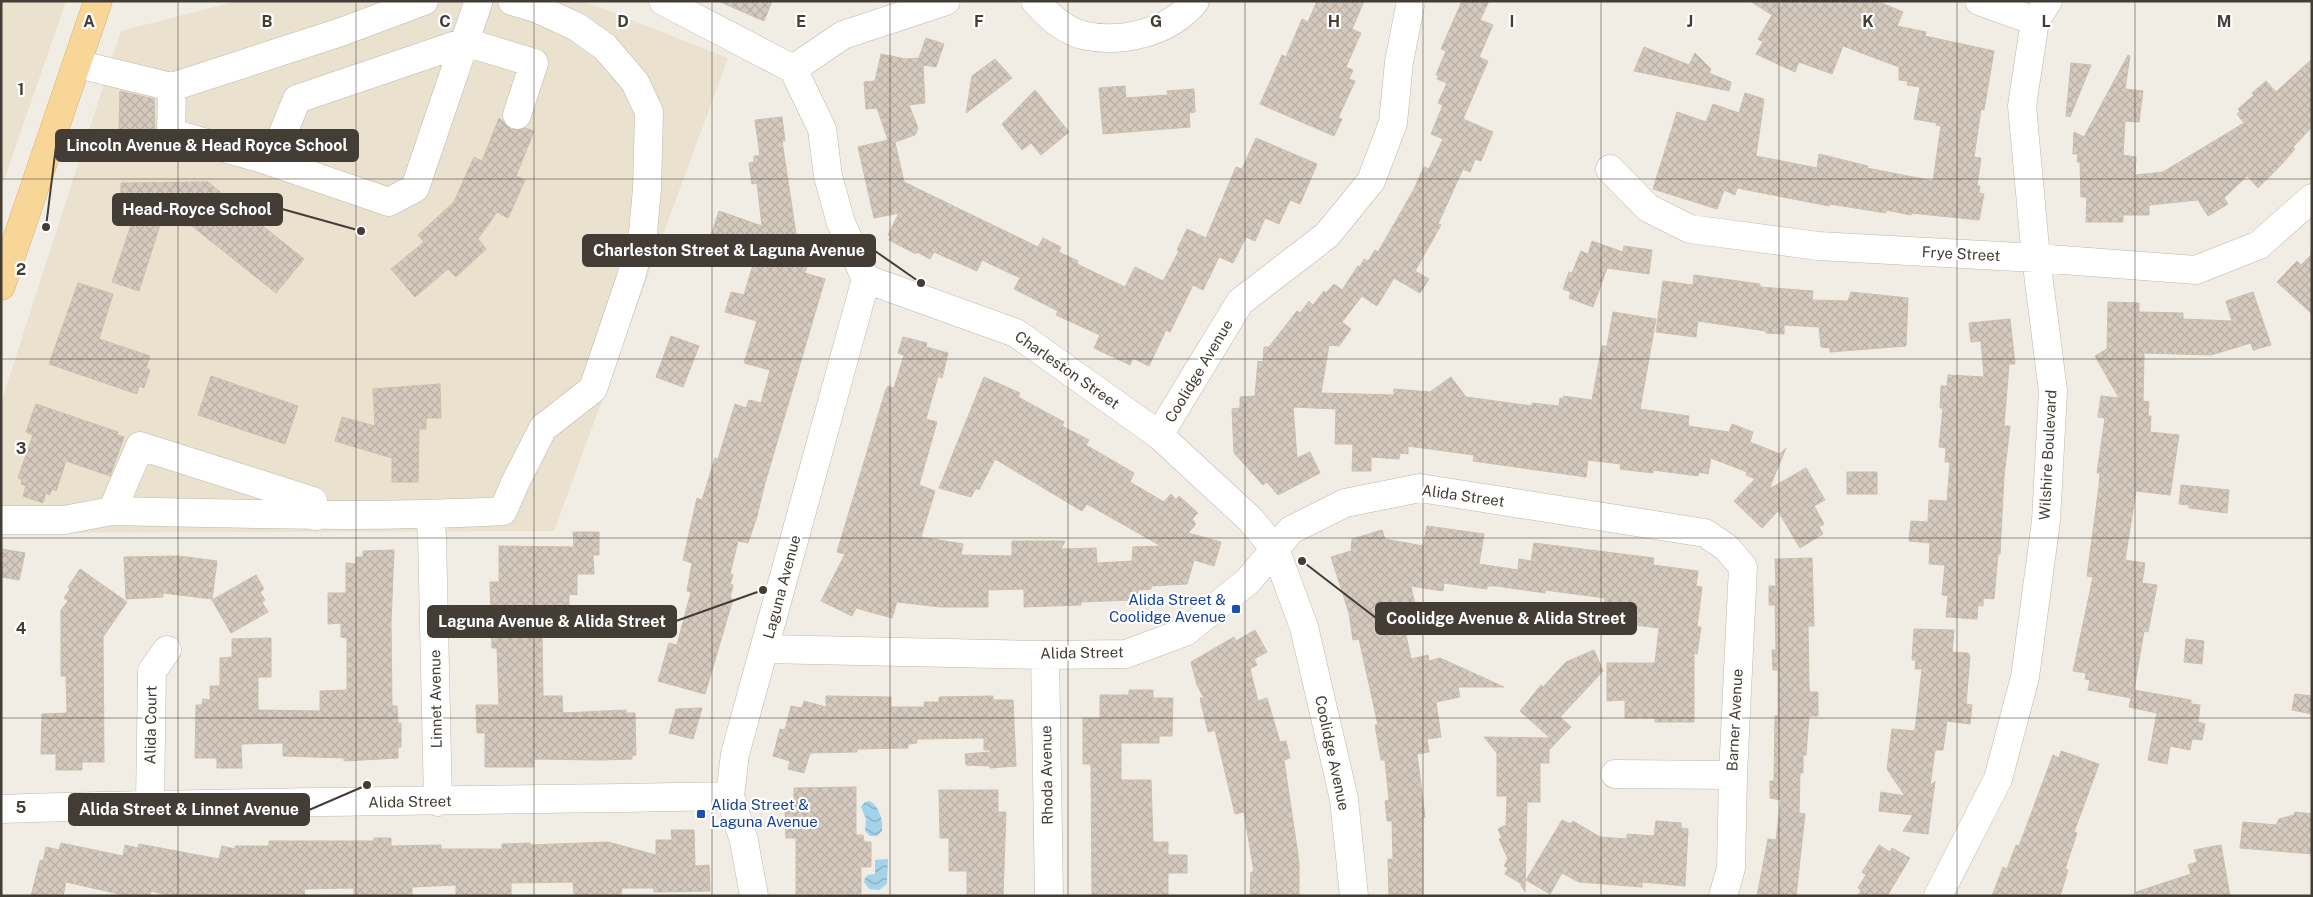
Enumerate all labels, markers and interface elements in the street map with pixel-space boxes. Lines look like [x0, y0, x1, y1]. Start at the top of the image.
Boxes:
text: A [83, 12, 95, 31]
text: B [262, 12, 273, 31]
text: C [439, 12, 451, 31]
text: D [617, 12, 629, 31]
text: E [796, 12, 806, 31]
text: F [974, 12, 984, 31]
text: G [1150, 12, 1162, 31]
text: H [1328, 12, 1340, 31]
text: I [1510, 12, 1514, 31]
text: J [1687, 12, 1693, 31]
text: K [1862, 12, 1874, 31]
text: L [2041, 12, 2051, 31]
text: M [2217, 12, 2231, 31]
text: 1 [18, 80, 24, 99]
callout: Lincoln Avenue & Head Royce School [56, 130, 358, 161]
text: Lincoln Avenue & Head Royce School [66, 136, 348, 155]
callout: Head-Royce School [113, 194, 282, 225]
text: Head-Royce School [122, 200, 272, 219]
callout: Charleston Street & Laguna Avenue [583, 235, 875, 266]
text: Charleston Street & Laguna Avenue [593, 241, 865, 260]
street label: Frye Street [1921, 243, 2001, 264]
text: 2 [16, 260, 26, 279]
street label: Coolidge Avenue [1161, 316, 1236, 425]
street label: Charleston Street [1012, 327, 1123, 412]
street label: Wilshire Boulevard [2036, 389, 2059, 521]
text: 3 [16, 439, 26, 458]
street label: Alida Street [1421, 481, 1506, 510]
street label: Laguna Avenue [759, 533, 804, 641]
place label: Alida Street & Coolidge Avenue [1109, 591, 1226, 625]
marker: Alida Street & Coolidge Avenue [1230, 603, 1242, 615]
callout: Coolidge Avenue & Alida Street [1376, 603, 1636, 634]
callout: Laguna Avenue & Alida Street [428, 606, 676, 637]
text: Coolidge Avenue & Alida Street [1386, 609, 1626, 628]
text: Laguna Avenue & Alida Street [438, 612, 666, 631]
text: 4 [16, 619, 27, 638]
street label: Alida Street [1040, 643, 1124, 662]
street label: Linnet Avenue [426, 649, 445, 749]
street label: Barner Avenue [1723, 668, 1746, 772]
street label: Alida Court [141, 685, 160, 765]
street label: Coolidge Avenue [1312, 694, 1353, 812]
street label: Rhoda Avenue [1037, 725, 1056, 825]
street label: Alida Street [368, 792, 452, 811]
callout: Alida Street & Linnet Avenue [69, 794, 309, 825]
place label: Alida Street & Laguna Avenue [711, 796, 818, 830]
text: 5 [16, 798, 27, 817]
text: Alida Street & Linnet Avenue [79, 800, 299, 819]
marker: Alida Street & Laguna Avenue [695, 808, 707, 820]

